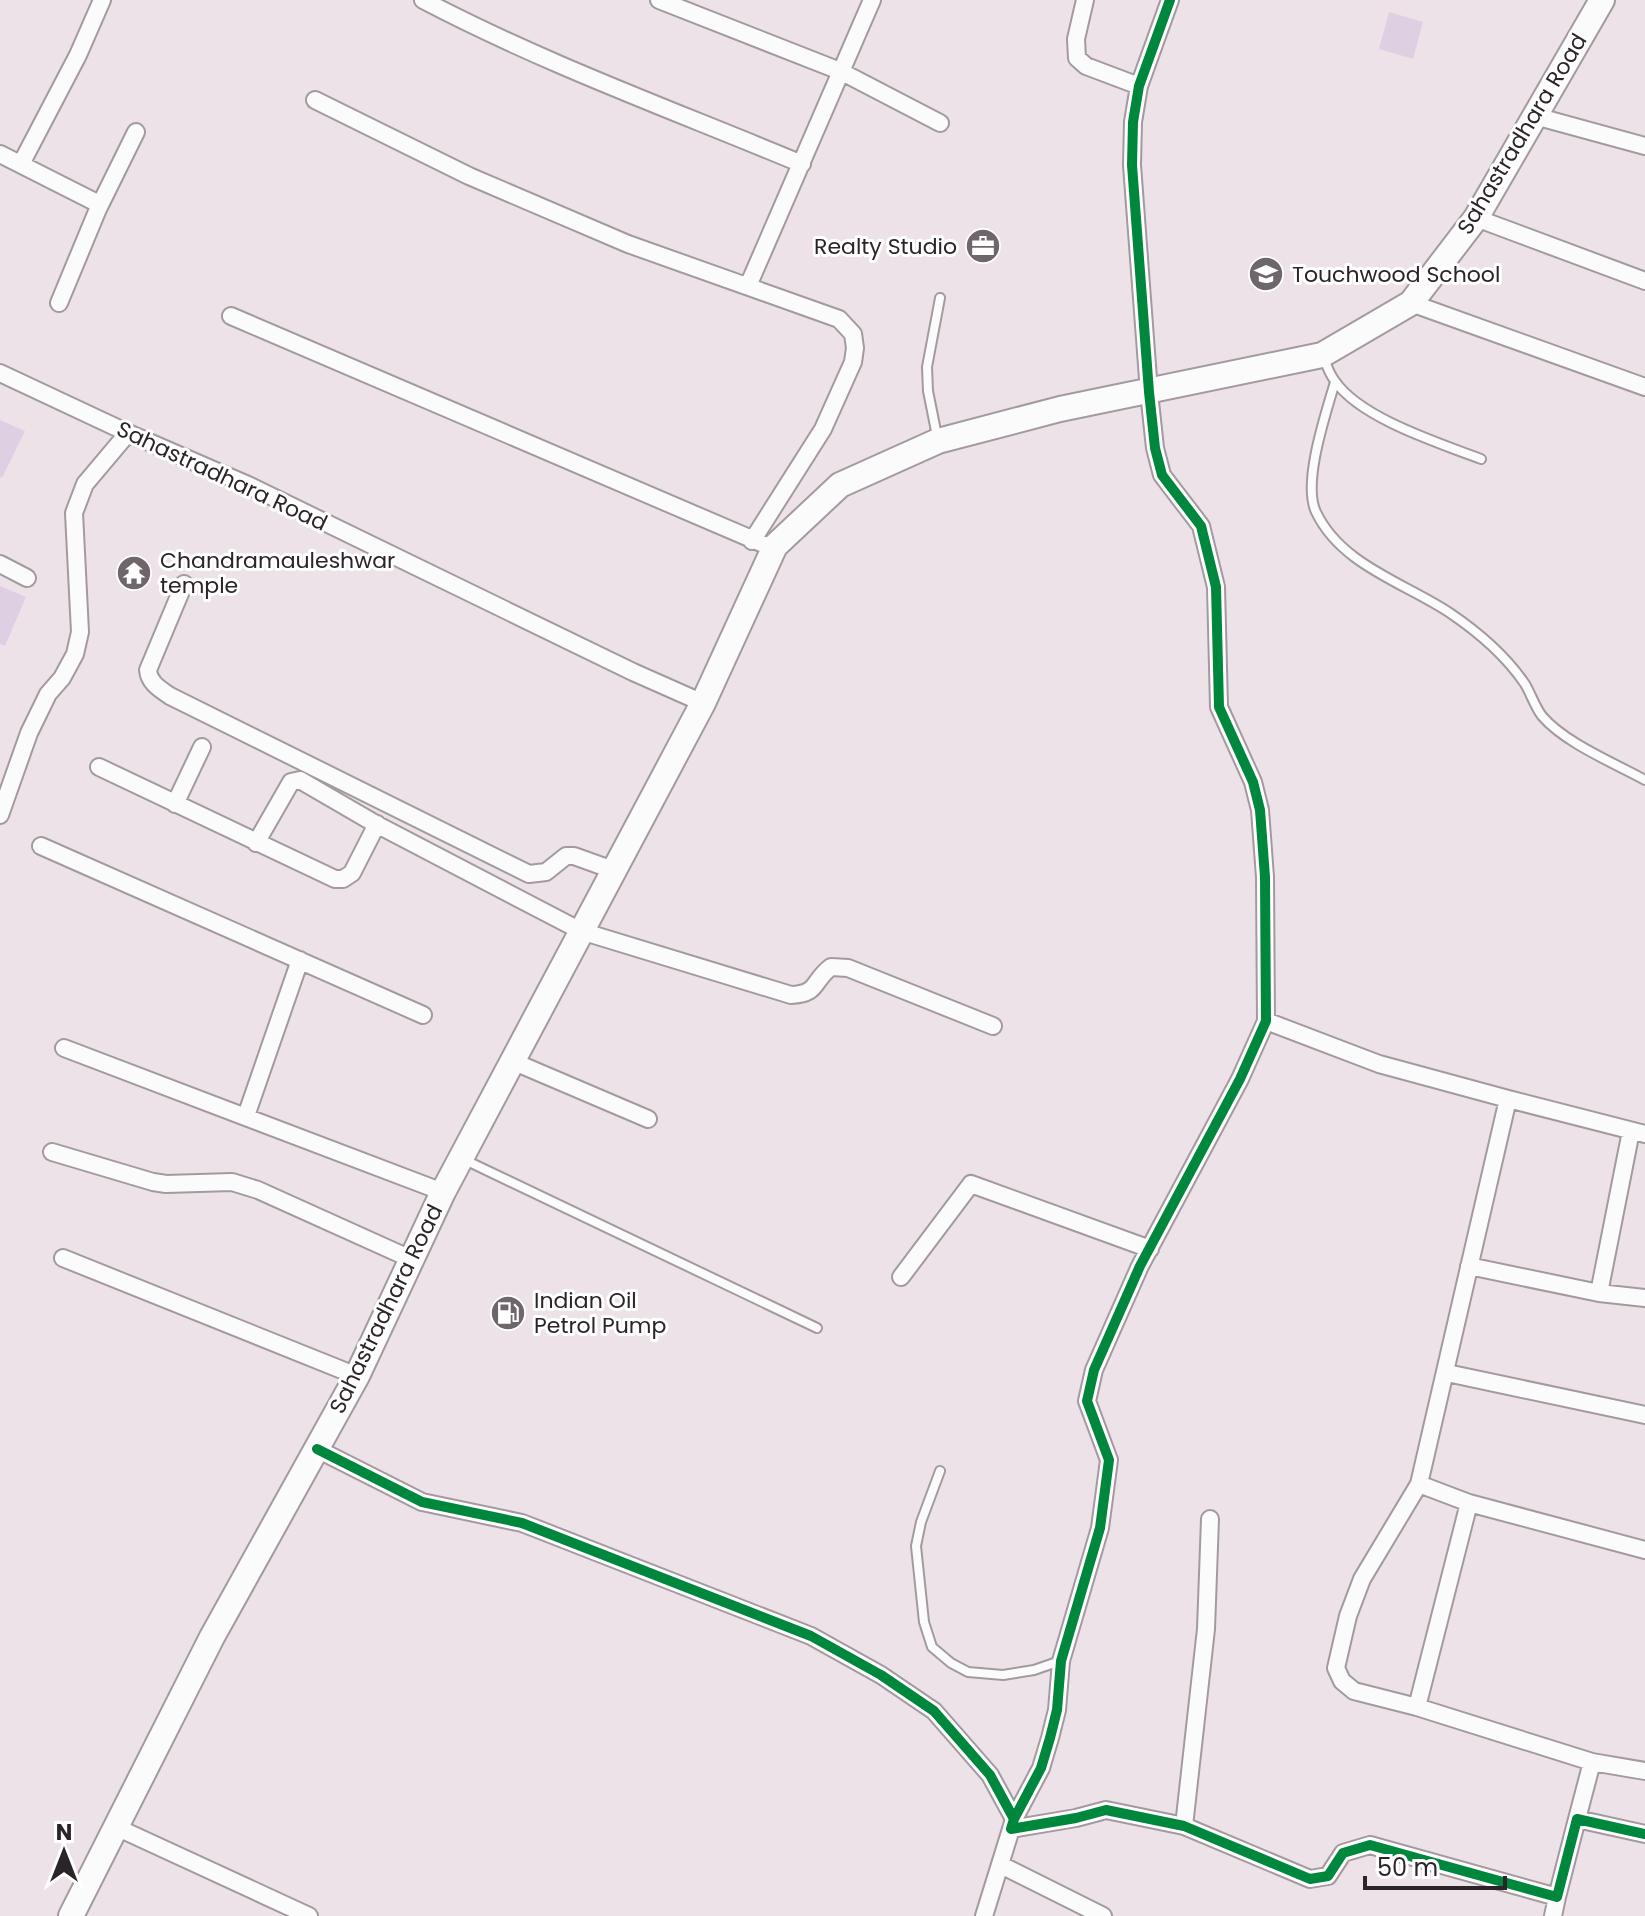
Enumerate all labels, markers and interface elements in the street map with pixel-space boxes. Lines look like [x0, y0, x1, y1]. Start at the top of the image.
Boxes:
street label: Sahastradhara Road [1450, 28, 1594, 240]
office icon: Realty Studio [964, 227, 1002, 265]
place label: Realty Studio [814, 231, 957, 262]
school or university icon: Touchwood School [1247, 255, 1285, 293]
place label: Touchwood School [1292, 259, 1500, 290]
street label: Sahastradhara Road [112, 413, 332, 539]
place label: Chandramauleshwar temple [160, 545, 395, 601]
temple icon: Chandramauleshwar temple [115, 554, 153, 592]
street label: Sahastradhara Road [322, 1199, 450, 1419]
place label: Indian Oil Petrol Pump [534, 1285, 666, 1341]
fuel station icon: Indian Oil Petrol Pump [489, 1294, 527, 1332]
north arrow [24, 1812, 104, 1892]
text: N [56, 1817, 72, 1848]
scale bar [1365, 1840, 1505, 1890]
text: 50 m [1377, 1851, 1438, 1884]

